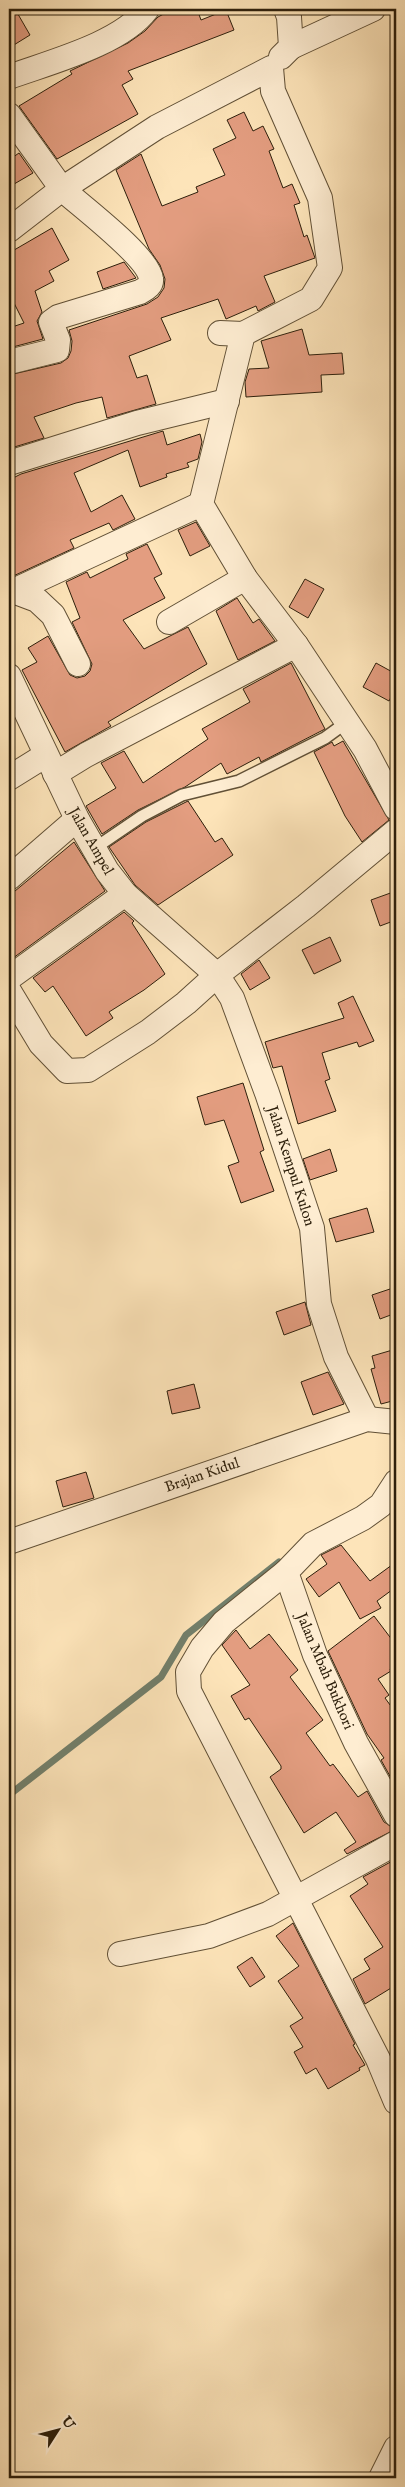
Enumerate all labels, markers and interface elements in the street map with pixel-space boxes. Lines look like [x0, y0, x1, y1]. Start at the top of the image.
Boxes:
street label: Jalan Ampel [63, 802, 118, 879]
street label: Jalan Kempul Kulon [262, 1102, 319, 1228]
street label: Brajan Kidul [162, 1453, 243, 1497]
street label: Jalan Mbah Bukhori [291, 1608, 358, 1732]
north arrow [32, 2404, 82, 2454]
text: U [56, 2412, 79, 2434]

